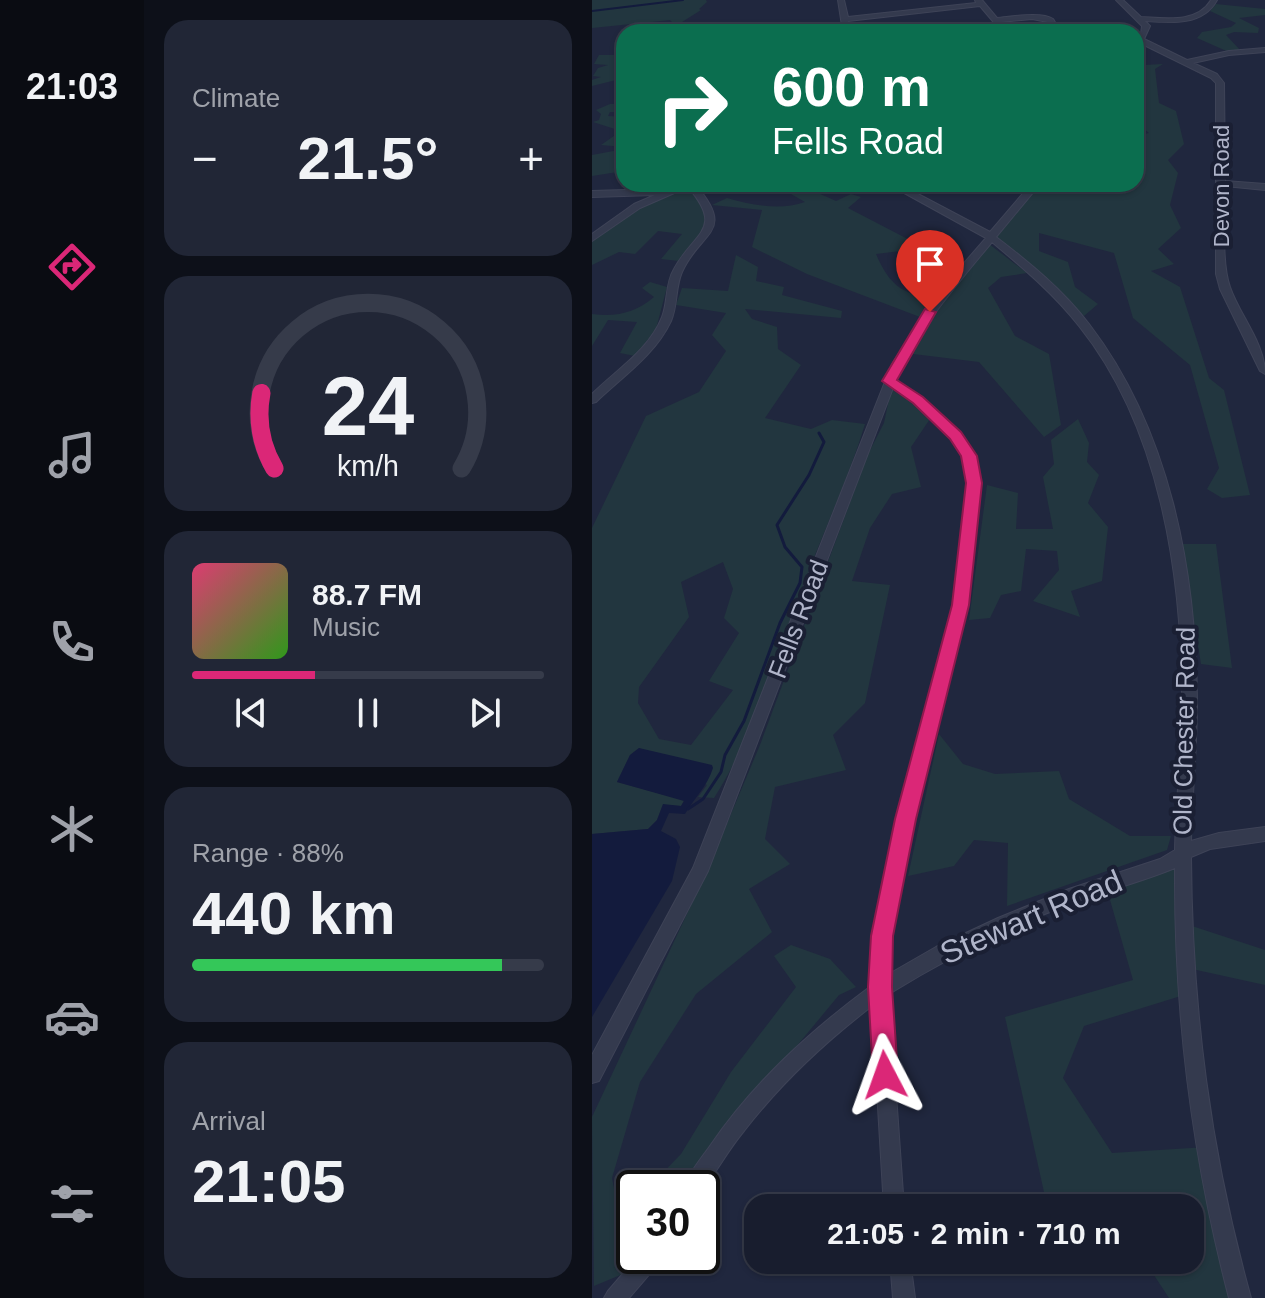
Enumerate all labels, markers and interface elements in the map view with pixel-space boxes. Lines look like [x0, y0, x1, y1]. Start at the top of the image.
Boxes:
text: 600 m [772, 55, 931, 118]
icon: right [640, 56, 744, 160]
text: 21:03 [26, 66, 118, 107]
text: Climate [192, 83, 280, 113]
text: Fells Road [772, 121, 944, 162]
text: 21.5° [298, 125, 438, 192]
street label: Devon Road [1209, 125, 1234, 247]
text: − [192, 134, 218, 183]
text: + [518, 134, 544, 183]
pin [896, 230, 964, 312]
icon: directions [44, 239, 100, 295]
icon: arrive [908, 242, 952, 286]
text: 24 [322, 360, 414, 453]
icon: music [44, 427, 100, 483]
text: km/h [337, 451, 399, 483]
street label: Fells Road [762, 556, 834, 682]
text: 88.7 FM [312, 578, 422, 611]
text: Music [312, 612, 380, 642]
icon: phone [44, 614, 100, 670]
street label: Old Chester Road [1167, 627, 1201, 835]
icon: previous [229, 691, 273, 735]
icon: pause [346, 691, 390, 735]
icon: next [463, 691, 507, 735]
icon: climate [44, 801, 100, 857]
text: Range · 88% [192, 838, 344, 868]
street label: Stewart Road [935, 863, 1127, 971]
text: 440 km [192, 880, 396, 947]
icon: car [44, 989, 100, 1045]
position arrow [843, 1033, 927, 1117]
text: Arrival [192, 1106, 266, 1136]
text: 21:05 [192, 1148, 345, 1215]
speed limit sign: 30 [616, 1170, 720, 1274]
icon: filters [44, 1176, 100, 1232]
text: 21:05 · 2 min · 710 m [827, 1217, 1121, 1250]

